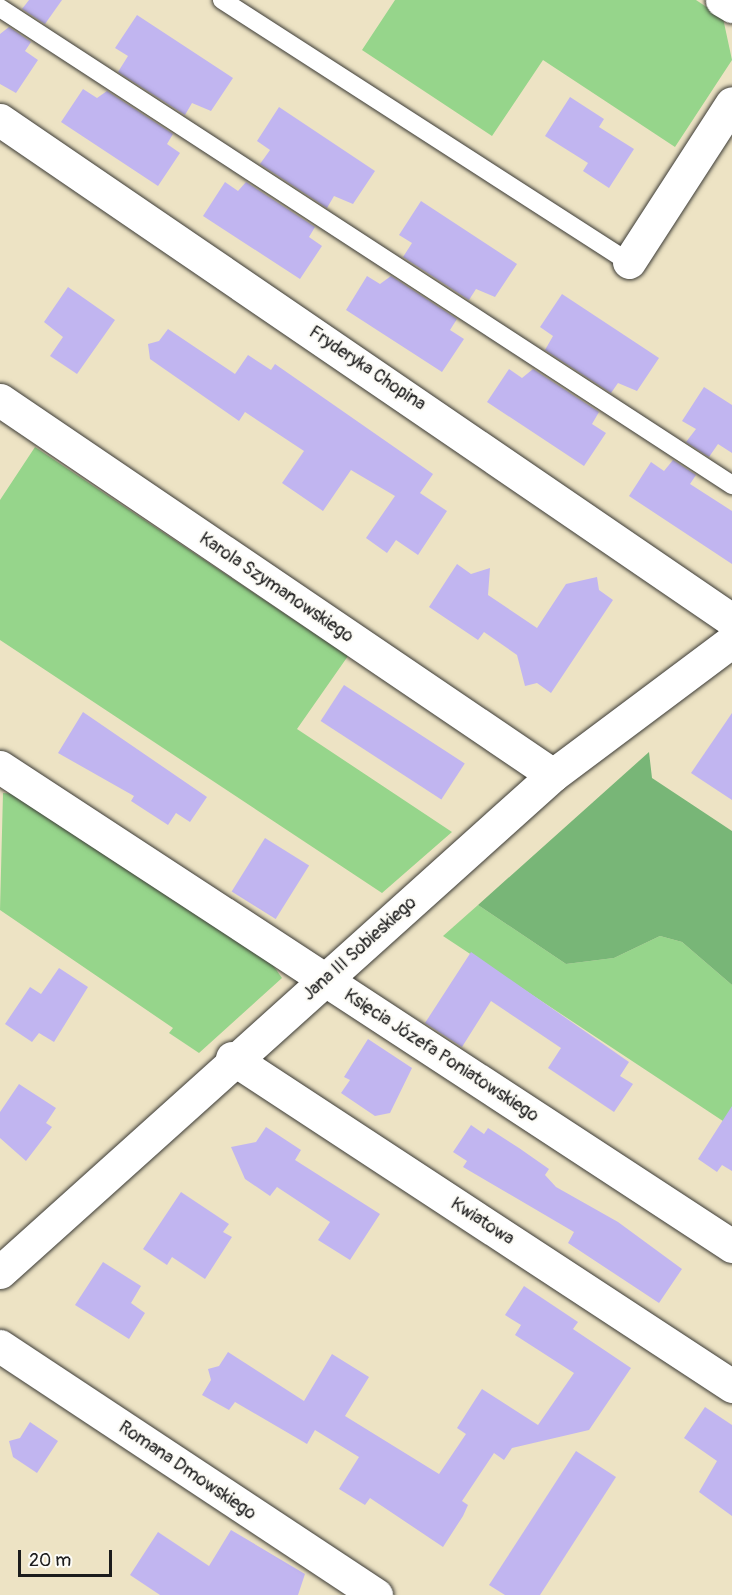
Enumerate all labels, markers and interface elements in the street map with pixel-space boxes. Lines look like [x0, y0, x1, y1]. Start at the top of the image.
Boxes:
street label: Fryderyka Chopina [305, 322, 429, 416]
street label: Karola Szymanowskiego [195, 528, 357, 648]
street label: Jana III Sobieskiego [299, 892, 421, 1006]
street label: Księcia Józefa Poniatowskiego [340, 985, 542, 1127]
street label: Kwiatowa [446, 1194, 518, 1250]
street label: Romana Dmowskiego [114, 1417, 260, 1525]
scale bar [21, 1538, 116, 1576]
text: 20 m [29, 1549, 71, 1572]

